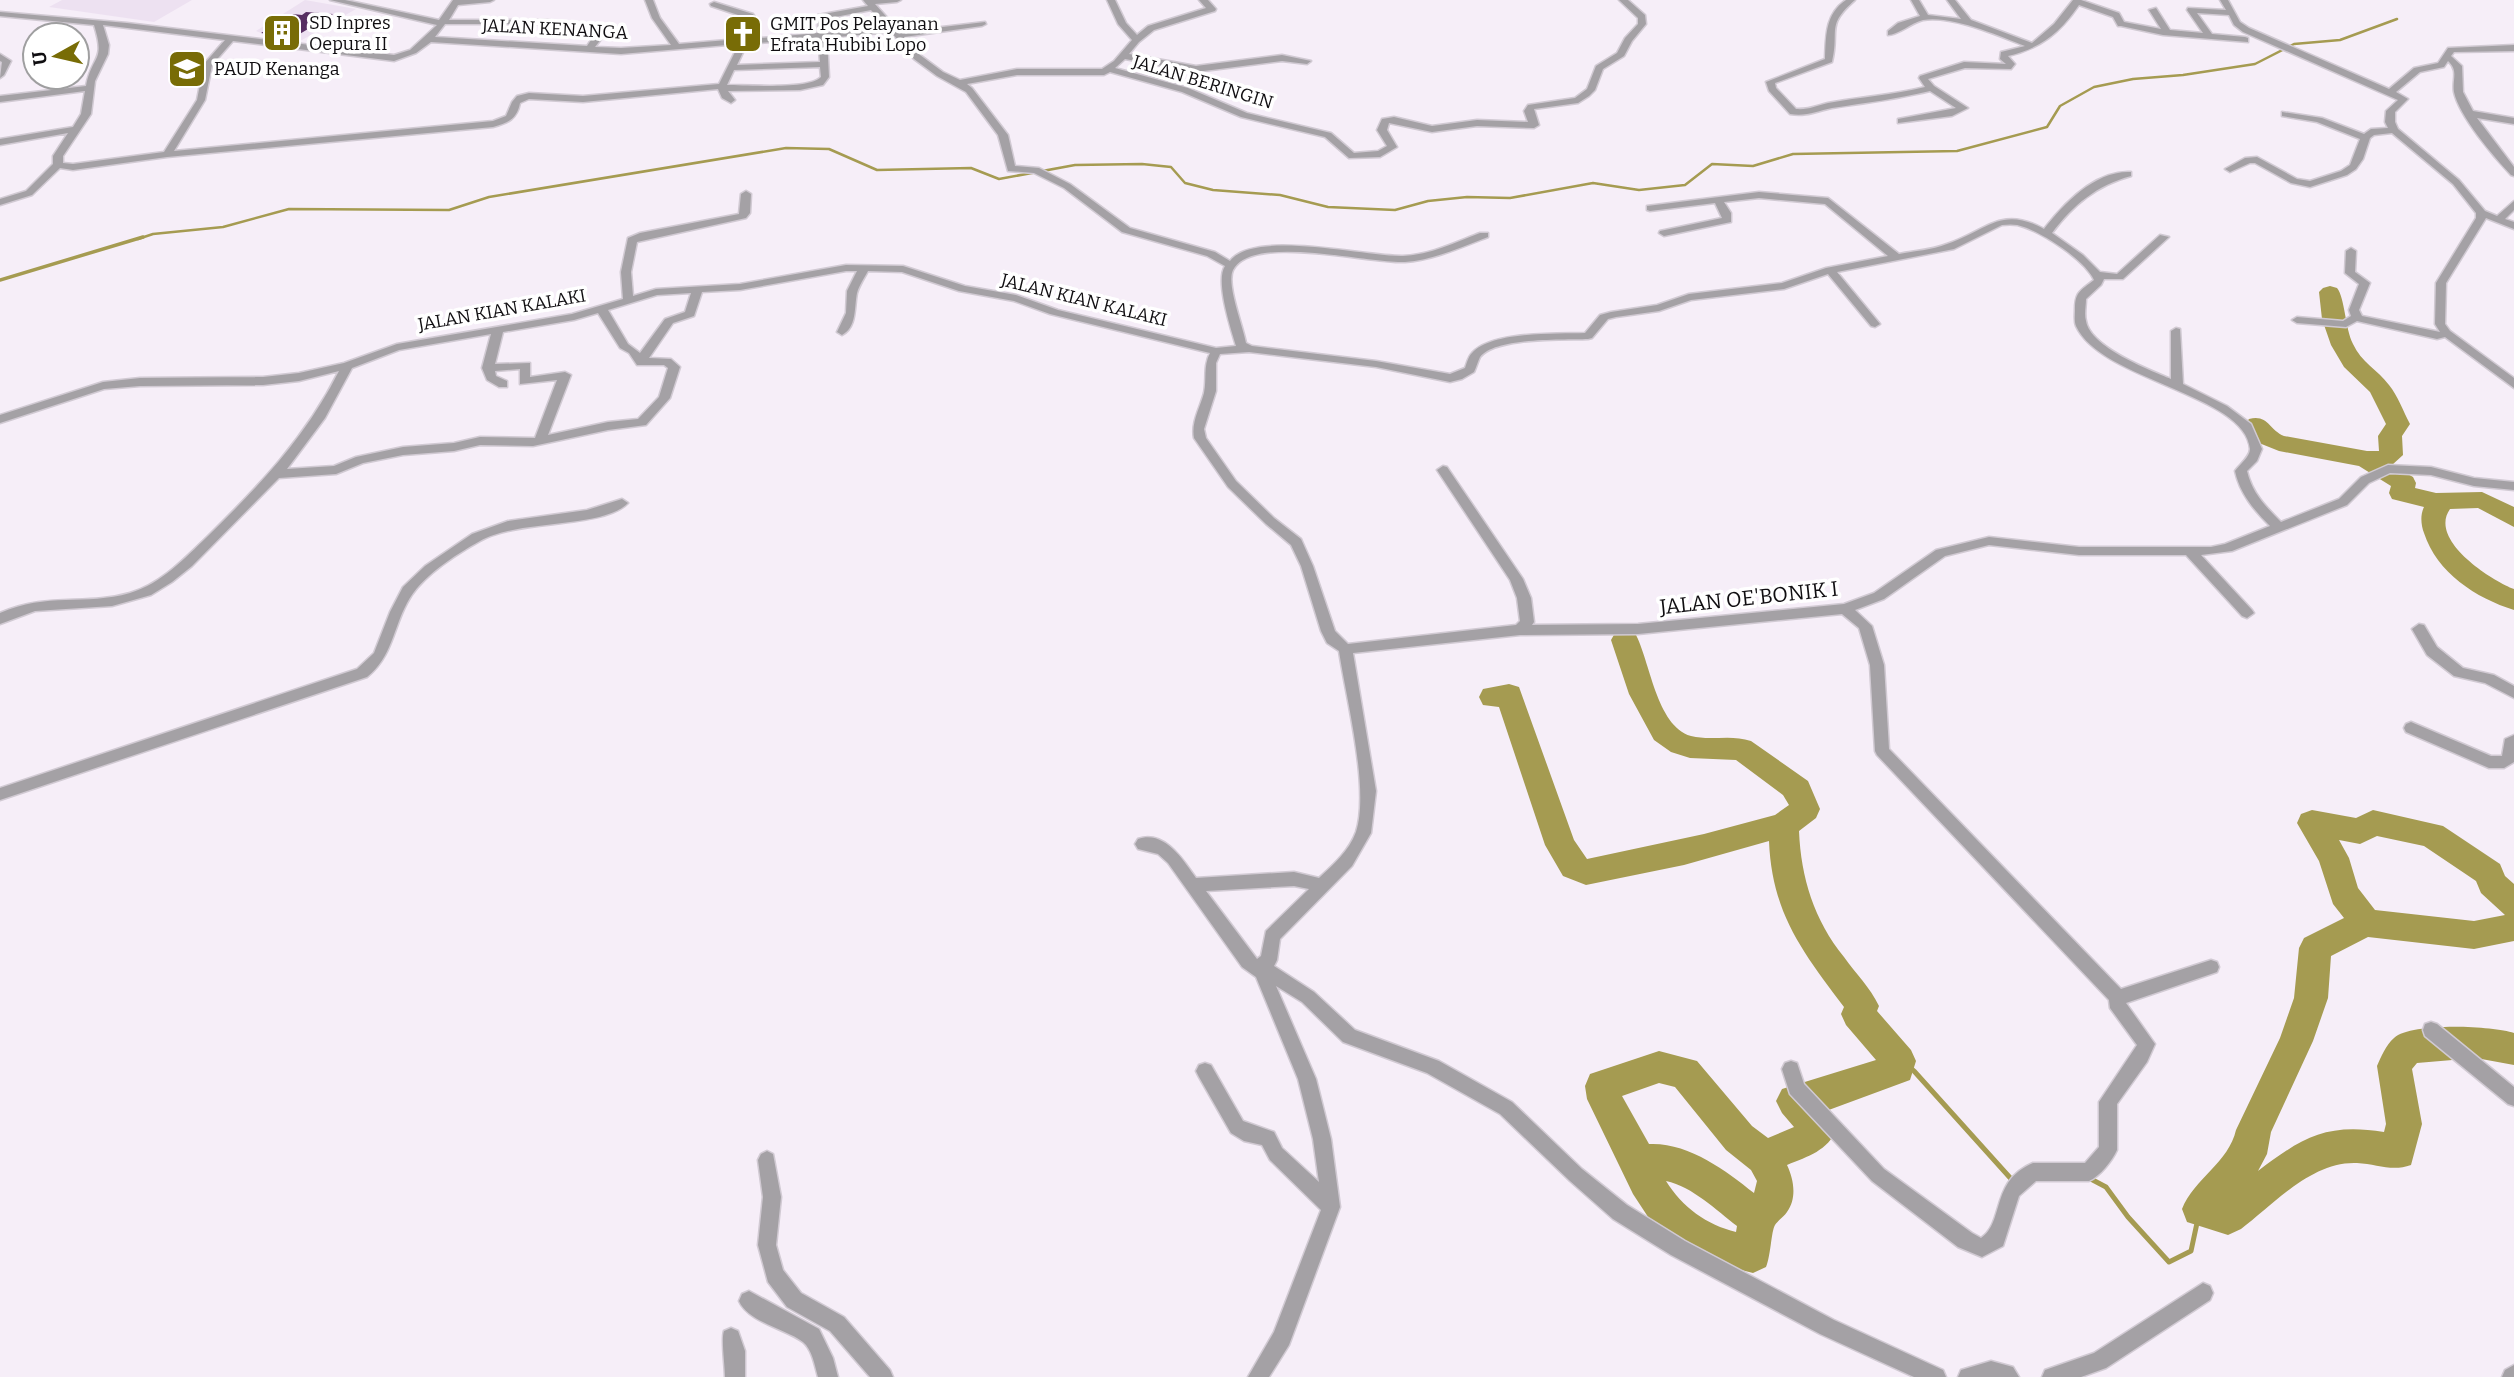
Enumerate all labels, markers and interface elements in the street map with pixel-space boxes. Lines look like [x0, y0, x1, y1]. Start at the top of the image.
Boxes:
building icon: SD Inpres Oepura II [261, 12, 303, 54]
place label: SD Inpres Oepura II [309, 12, 391, 55]
church icon: GMIT Pos Pelayanan Efrata Hubibi Lopo [722, 13, 764, 55]
place label: GMIT Pos Pelayanan Efrata Hubibi Lopo [770, 13, 939, 56]
street label: JALAN KENANGA [480, 14, 629, 44]
north arrow [21, 21, 91, 91]
school or university icon: PAUD Kenanga [166, 48, 208, 90]
text: U [27, 50, 52, 67]
street label: JALAN BERINGIN [1129, 50, 1276, 114]
place label: PAUD Kenanga [214, 58, 340, 80]
street label: JALAN KIAN KALAKI [998, 269, 1169, 331]
street label: JALAN KIAN KALAKI [415, 284, 588, 336]
street label: JALAN OE'BONIK I [1657, 576, 1840, 620]

